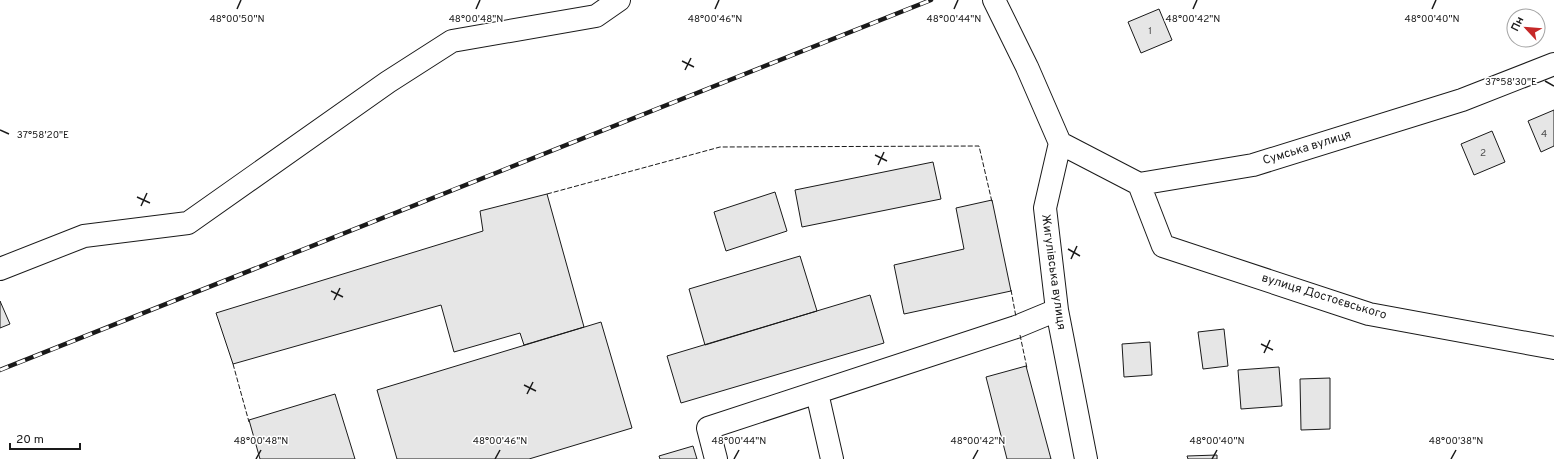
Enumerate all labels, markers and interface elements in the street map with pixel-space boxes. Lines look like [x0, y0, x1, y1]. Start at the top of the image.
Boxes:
north arrow [1506, 8, 1546, 48]
text: 48°00'50"N [209, 13, 265, 26]
text: 48°00'48"N [449, 13, 503, 26]
text: 48°00'46"N [688, 13, 742, 26]
text: 48°00'44"N [927, 13, 981, 26]
text: 48°00'42"N [1166, 13, 1220, 26]
text: 48°00'40"N [1404, 13, 1460, 26]
text: Пн [1508, 14, 1527, 34]
house number: 1 [1148, 25, 1152, 38]
text: 37°58'30"E [1485, 76, 1537, 89]
street label: Сумська вулиця [1261, 127, 1353, 169]
house number: 4 [1541, 128, 1547, 141]
text: 37°58'20"E [17, 129, 69, 142]
house number: 2 [1480, 147, 1486, 160]
street label: Жигулівська вулиця [1037, 213, 1069, 331]
street label: вулиця Достоєвського [1259, 270, 1389, 324]
scale bar [10, 425, 80, 451]
text: 20 m [16, 432, 44, 448]
text: 48°00'48"N [234, 435, 288, 448]
text: 48°00'46"N [473, 435, 527, 448]
text: 48°00'44"N [712, 435, 766, 448]
text: 48°00'42"N [951, 435, 1005, 448]
text: 48°00'40"N [1189, 435, 1245, 448]
text: 48°00'38"N [1429, 435, 1483, 448]

